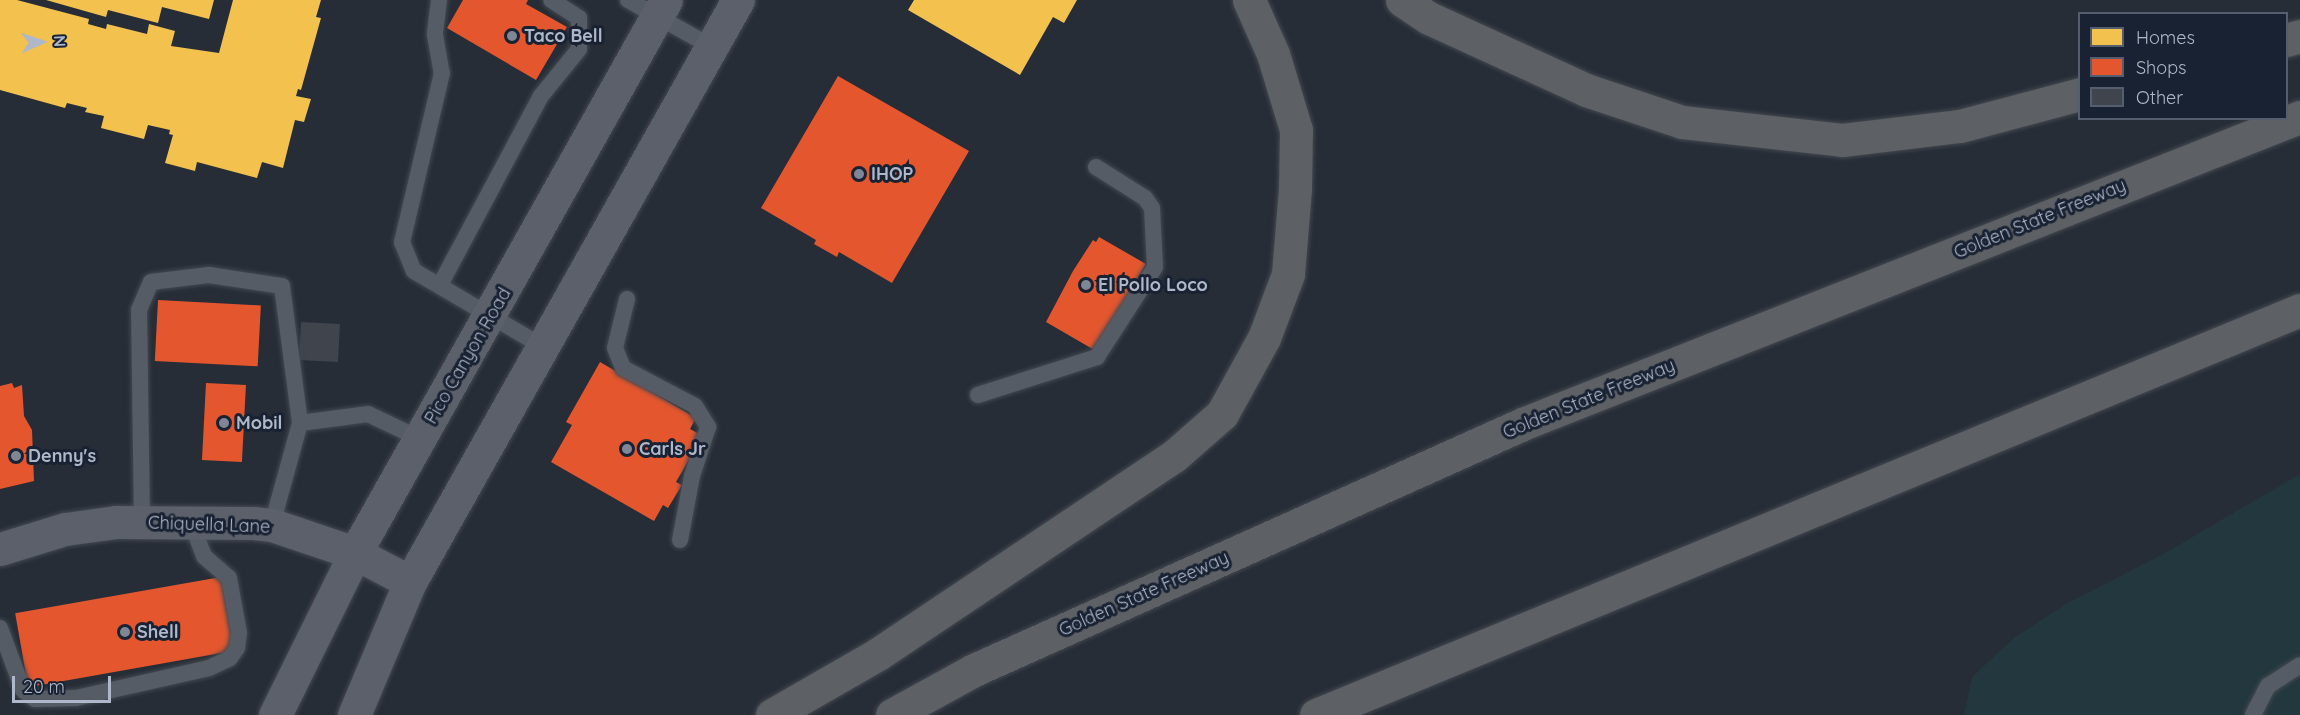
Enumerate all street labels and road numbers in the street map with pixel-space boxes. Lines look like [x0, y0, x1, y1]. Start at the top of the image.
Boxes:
street label: Golden State Freeway [1951, 175, 2129, 263]
street label: Pico Canyon Road [420, 284, 516, 428]
street label: Golden State Freeway [1500, 355, 1678, 443]
street label: Chiquella Lane [148, 512, 270, 538]
street label: Golden State Freeway [1056, 547, 1232, 641]

